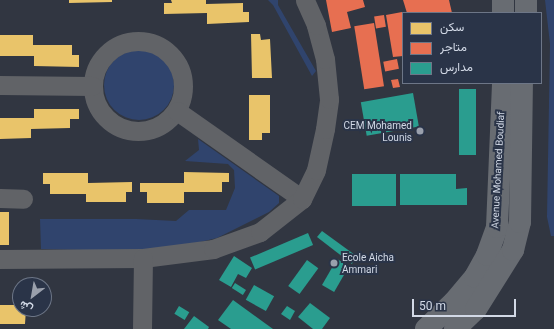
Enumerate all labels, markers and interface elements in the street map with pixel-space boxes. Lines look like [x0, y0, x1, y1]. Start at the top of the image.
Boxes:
legend [402, 12, 542, 84]
text: سكن [440, 20, 464, 34]
text: متاجر [440, 40, 467, 54]
text: مدارس [440, 60, 473, 74]
street label: Avenue Mohamed Boudiaf [489, 111, 507, 229]
place label: CEM Mohamed Lounis [344, 119, 412, 142]
marker: CEM Mohamed Lounis [415, 126, 425, 136]
place label: Ecole Aicha Ammari [342, 251, 394, 274]
marker: Ecole Aicha Ammari [329, 258, 339, 268]
north arrow [12, 277, 52, 317]
scale bar [414, 291, 518, 317]
text: ش [17, 298, 35, 316]
text: 50 m [419, 299, 446, 313]

